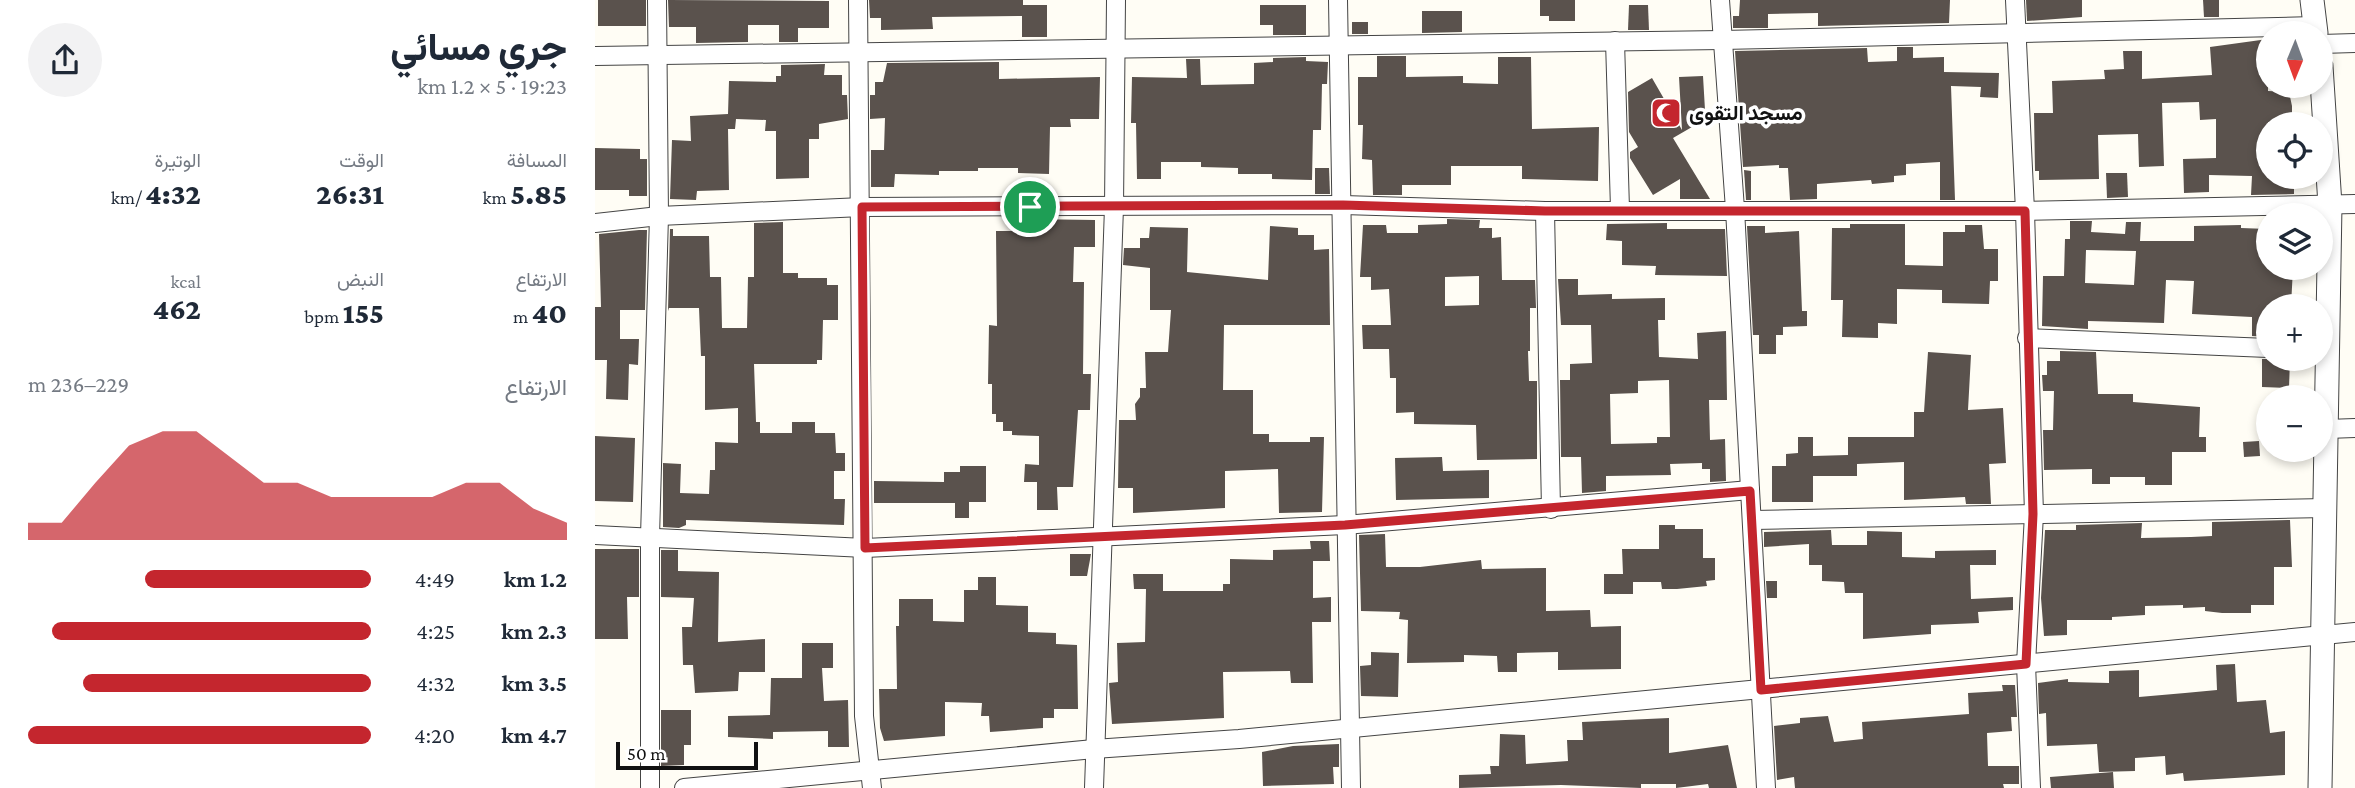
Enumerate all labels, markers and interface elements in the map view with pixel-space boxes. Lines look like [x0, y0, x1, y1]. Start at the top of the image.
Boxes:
north arrow [2256, 21, 2333, 98]
map controls [2256, 21, 2333, 462]
button: share [28, 23, 102, 97]
text: جري مسائي [390, 26, 567, 68]
text: 19:23 · 5 × 1.2 km [417, 73, 567, 99]
mosque icon: مسجد التقوى [1649, 96, 1683, 130]
place label: مسجد التقوى [1689, 101, 1803, 126]
button: locate [2256, 112, 2333, 189]
text: الوتيرة [155, 150, 201, 171]
text: الوقت [339, 150, 384, 171]
text: المسافة [507, 150, 567, 171]
text: 4:32 [145, 177, 201, 210]
text: 26:31 [316, 177, 384, 210]
text: 5.85 [510, 177, 567, 210]
pin [1000, 177, 1060, 237]
text: /km [111, 187, 145, 208]
text: km [482, 187, 510, 208]
icon: arrive [1011, 188, 1049, 226]
button: layers [2256, 203, 2333, 280]
text: النبض [337, 269, 384, 290]
text: الارتفاع [515, 269, 567, 290]
text: kcal [170, 271, 201, 292]
text: 462 [153, 292, 201, 325]
button: + [2256, 294, 2333, 371]
text: 155 [343, 296, 384, 329]
text: 40 [532, 296, 567, 329]
text: bpm [304, 306, 343, 327]
text: m [513, 306, 532, 327]
text: 229–236 m [28, 371, 129, 397]
text: الارتفاع [505, 374, 567, 400]
button: − [2256, 385, 2333, 462]
text: 4:49 [415, 566, 455, 592]
text: 1.2 km [504, 566, 567, 592]
text: 4:25 [416, 618, 455, 644]
text: 2.3 km [501, 618, 567, 644]
text: 4:32 [416, 670, 455, 696]
text: 3.5 km [502, 670, 567, 696]
text: 4:20 [414, 722, 455, 748]
text: 4.7 km [501, 722, 567, 748]
scale bar [616, 739, 758, 771]
text: 50 m [627, 743, 666, 764]

